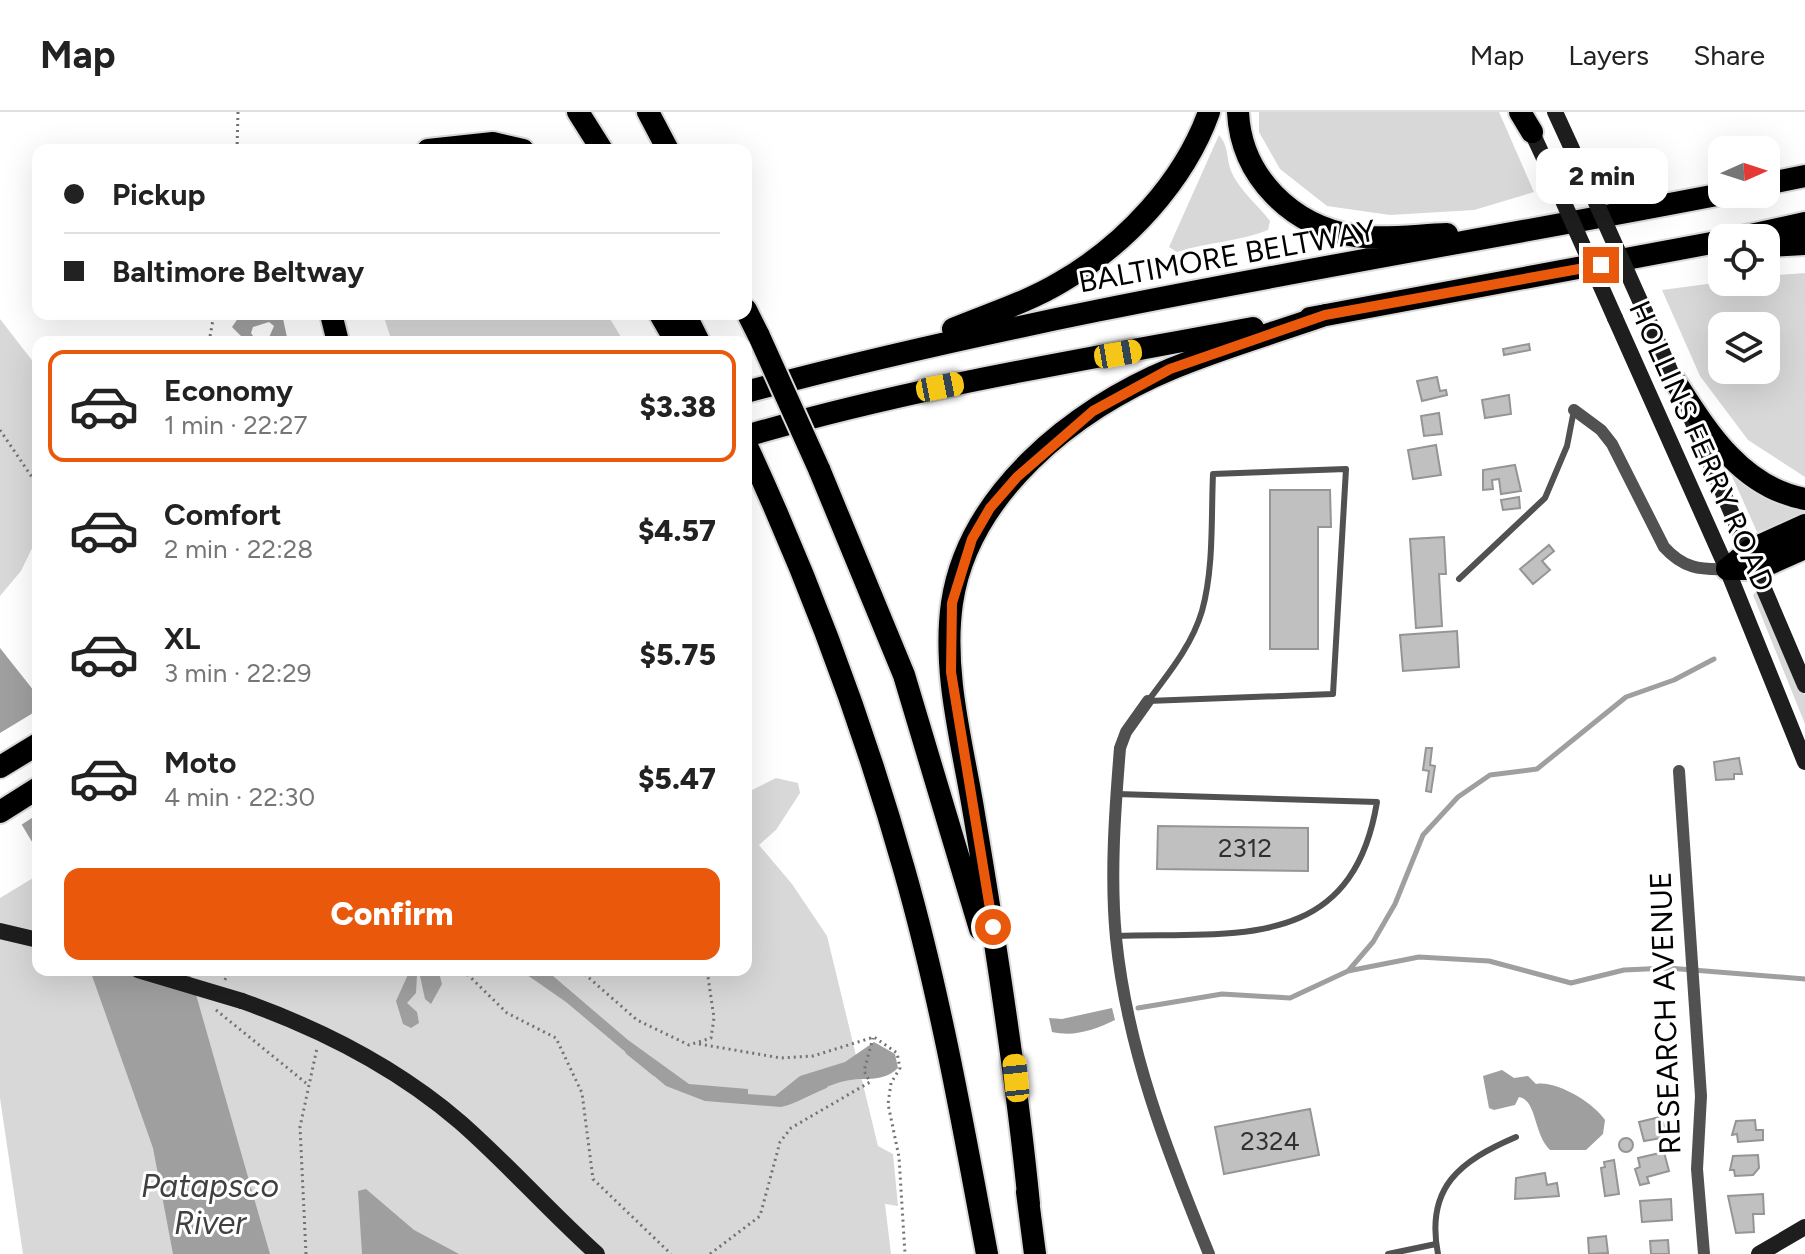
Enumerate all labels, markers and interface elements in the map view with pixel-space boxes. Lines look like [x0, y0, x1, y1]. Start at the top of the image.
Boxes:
text: Map [40, 32, 116, 78]
text: Map [1470, 38, 1524, 72]
text: Layers [1568, 38, 1649, 72]
text: Share [1693, 38, 1765, 72]
north arrow [1708, 136, 1780, 208]
map controls [1708, 136, 1780, 384]
callout: 2 min [1535, 149, 1667, 205]
text: 2 min [1569, 160, 1635, 192]
text: Pickup [112, 176, 206, 213]
street label: BALTIMORE BELTWAY [1075, 212, 1379, 300]
button: locate [1708, 224, 1780, 296]
route end [1583, 247, 1619, 283]
text: Baltimore Beltway [112, 253, 364, 290]
street label: HOLLINS FERRY ROAD [1621, 295, 1783, 597]
button: layers [1708, 312, 1780, 384]
car [1092, 338, 1144, 370]
icon: car [68, 370, 140, 442]
car [914, 371, 966, 403]
text: Economy [164, 372, 293, 409]
text: $3.38 [640, 388, 716, 425]
text: 1 min · 22:27 [164, 409, 307, 441]
icon: car [68, 494, 140, 566]
text: Comfort [164, 496, 282, 533]
text: $4.57 [638, 512, 716, 549]
text: 2 min · 22:28 [164, 533, 313, 565]
icon: car [68, 618, 140, 690]
text: XL [164, 620, 200, 657]
text: $5.75 [640, 636, 716, 673]
text: 3 min · 22:29 [164, 657, 312, 689]
icon: car [68, 742, 140, 814]
text: Moto [164, 744, 236, 781]
text: $5.47 [638, 760, 716, 797]
text: 4 min · 22:30 [164, 781, 315, 813]
house number: 2312 [1218, 832, 1272, 864]
button: Confirm [64, 868, 720, 960]
street label: RESEARCH AVENUE [1642, 871, 1688, 1155]
route start [975, 909, 1011, 945]
car [1002, 1053, 1030, 1103]
house number: 2324 [1240, 1125, 1300, 1157]
water label: Patapsco River [141, 1167, 279, 1242]

